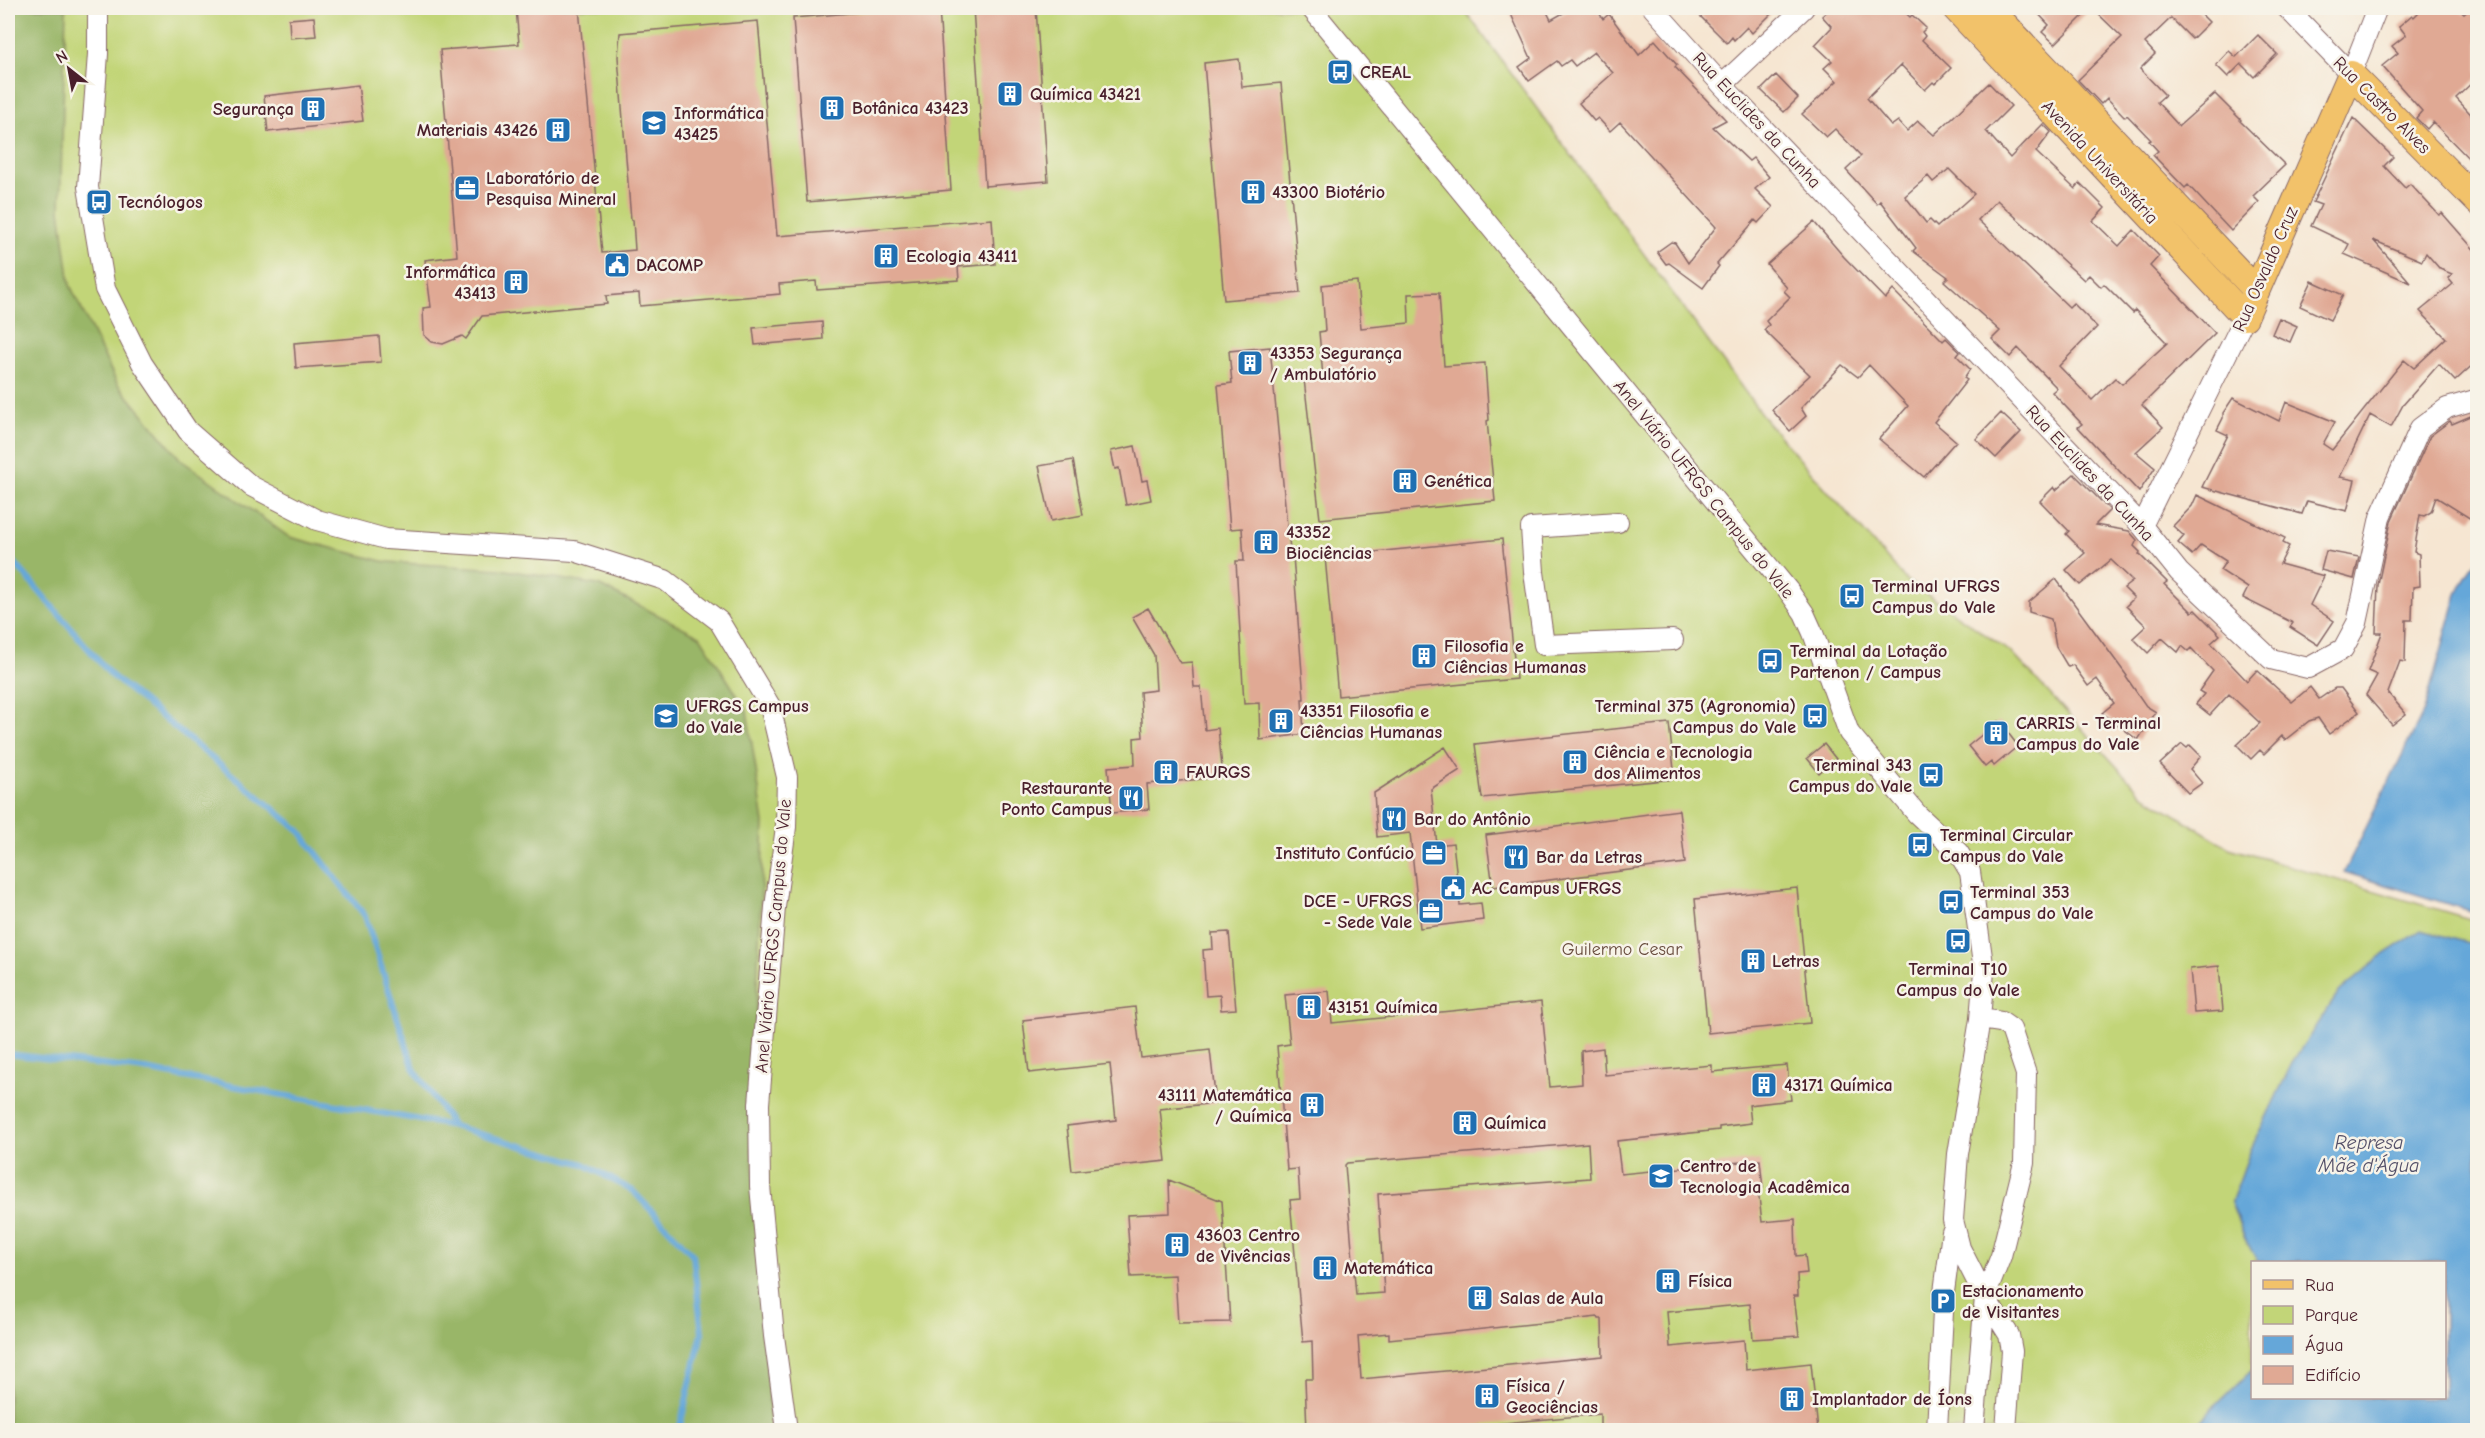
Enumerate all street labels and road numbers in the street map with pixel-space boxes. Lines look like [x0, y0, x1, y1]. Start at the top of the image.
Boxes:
street label: Rua Euclides da Cunha [1688, 48, 1825, 193]
street label: Rua Castro Alves [2329, 52, 2435, 158]
street label: Avenida Universitária [2037, 96, 2162, 229]
street label: Rua Osvaldo Cruz [2228, 203, 2303, 335]
street label: Anel Viário UFRGS Campus do Vale [1609, 376, 1798, 603]
street label: Rua Euclides da Cunha [2021, 401, 2158, 546]
street label: Anel Viário UFRGS Campus do Vale [751, 798, 796, 1074]

